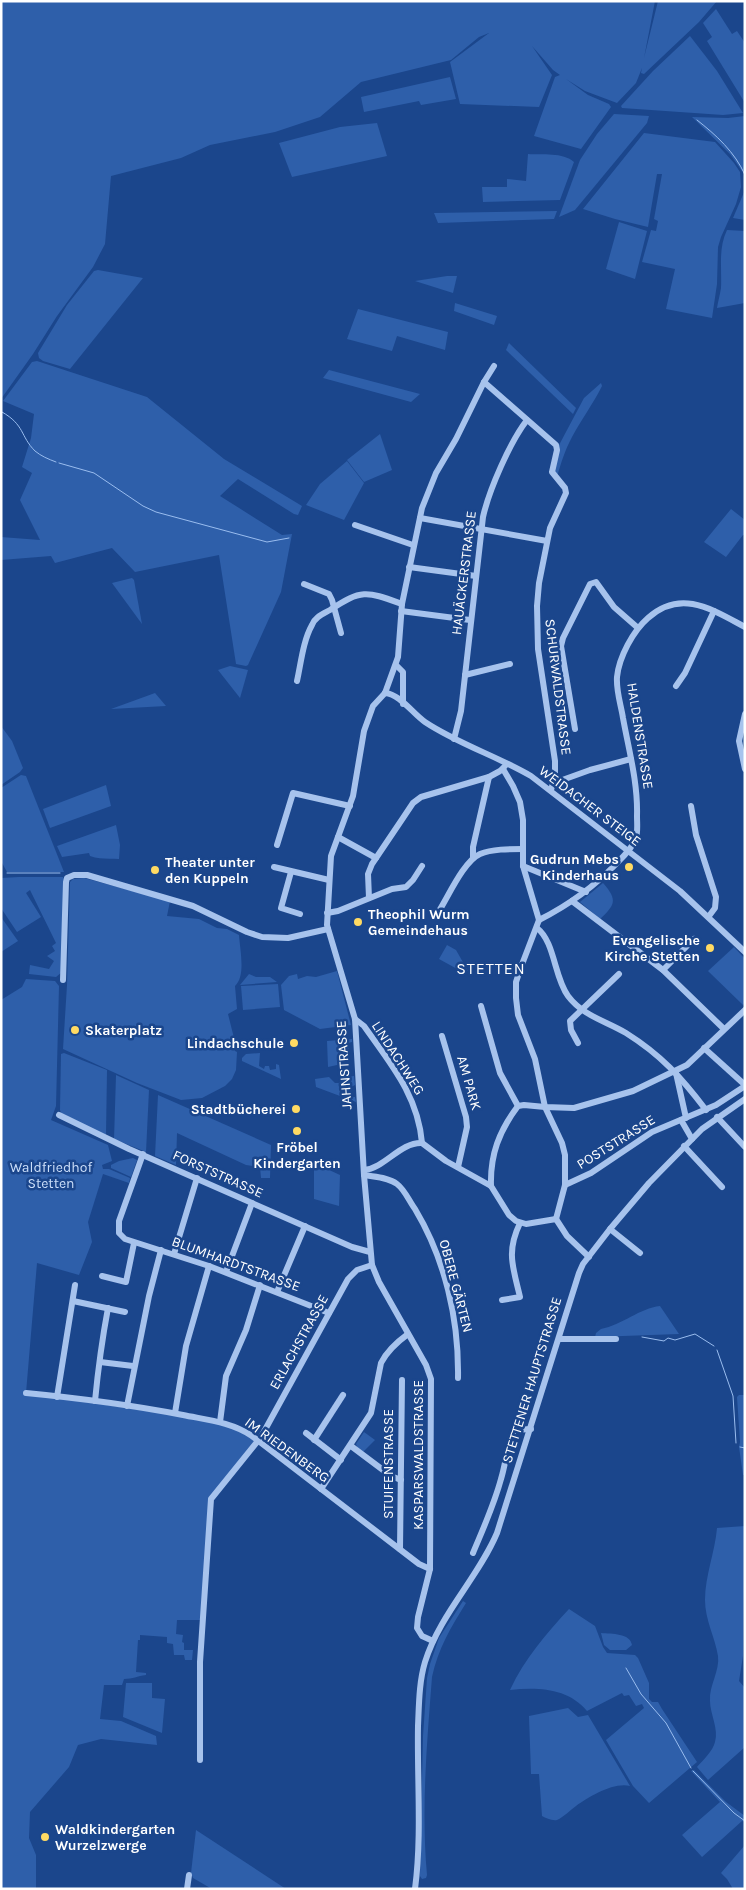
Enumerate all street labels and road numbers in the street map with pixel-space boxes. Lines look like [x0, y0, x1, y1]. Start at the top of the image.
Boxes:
street label: HAUÄCKERSTRASSE [448, 510, 480, 636]
street label: SCHURWALDSTRASSE [541, 618, 575, 756]
street label: HALDENSTRASSE [623, 682, 657, 790]
street label: WEIDACHER STEIGE [536, 762, 644, 850]
street label: LINDACHWEG [368, 1018, 428, 1098]
street label: JAHNSTRASSE [332, 1020, 356, 1110]
street label: AM PARK [453, 1054, 485, 1113]
street label: POSTSTRASSE [574, 1111, 658, 1173]
street label: FORSTSTRASSE [170, 1146, 266, 1202]
street label: BLUMHARDTSTRASSE [169, 1233, 303, 1295]
street label: OBERE GÄRTEN [435, 1238, 477, 1334]
street label: ERLACHSTRASSE [266, 1292, 332, 1392]
street label: STETTENER HAUPTSTRASSE [499, 1295, 565, 1465]
street label: KASPARSWALDSTRASSE [410, 1380, 427, 1530]
street label: STUIFENSTRASSE [380, 1409, 397, 1519]
street label: IM RIEDENBERG [241, 1414, 333, 1486]

